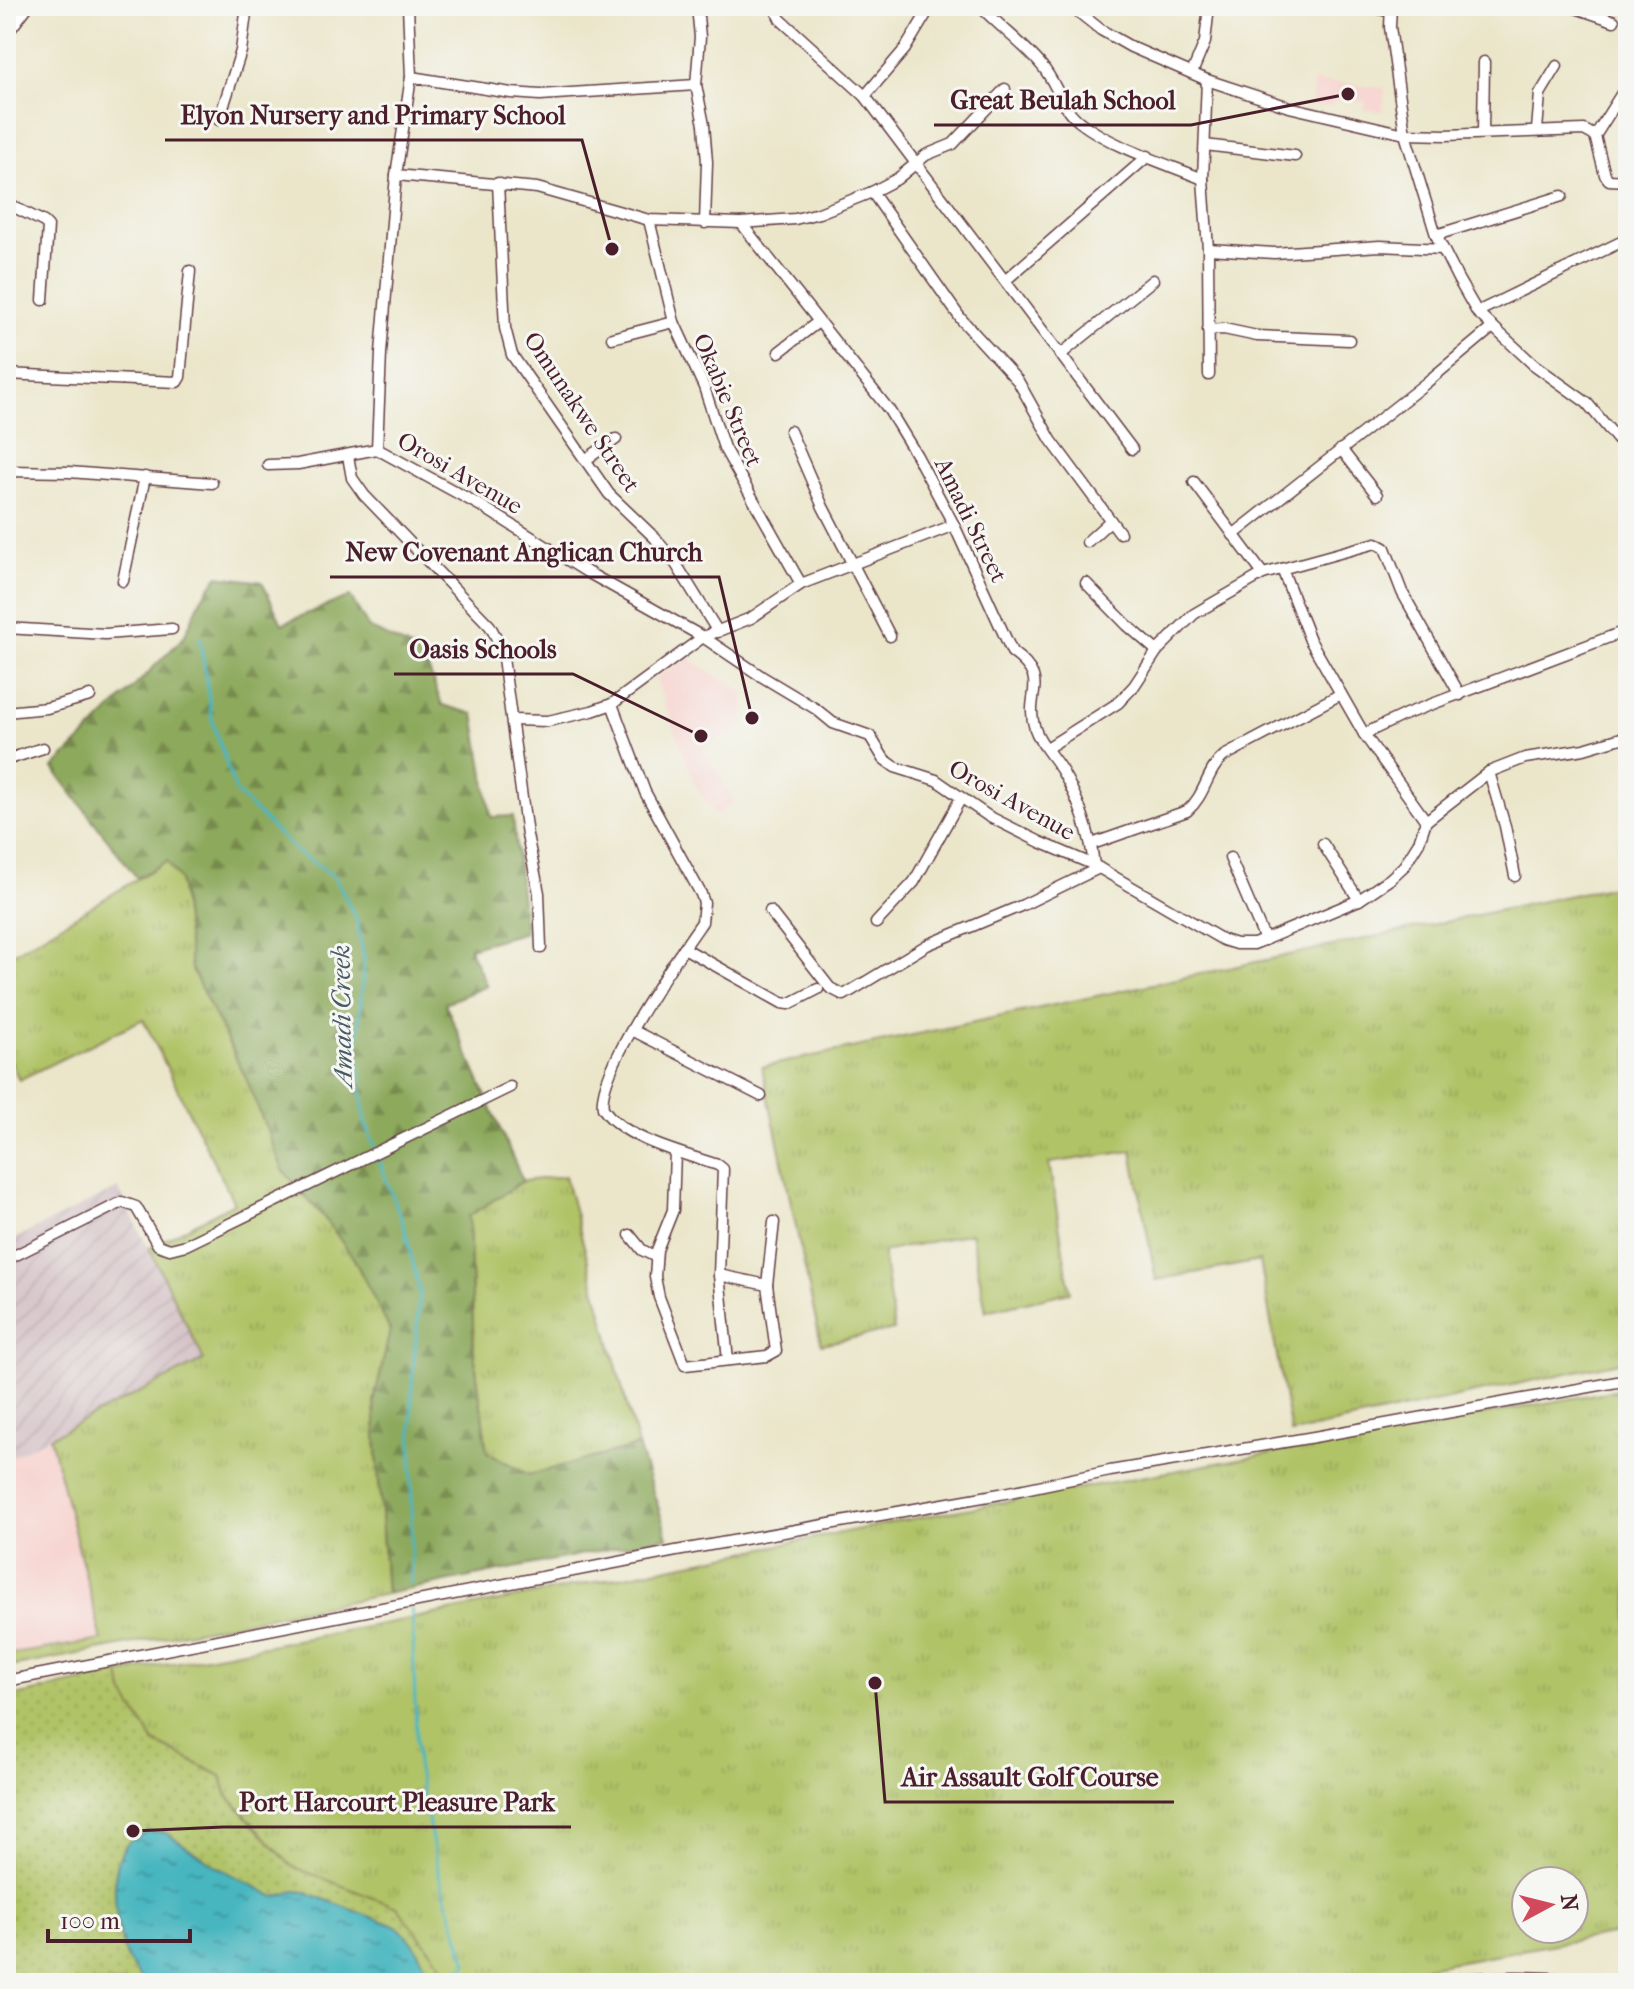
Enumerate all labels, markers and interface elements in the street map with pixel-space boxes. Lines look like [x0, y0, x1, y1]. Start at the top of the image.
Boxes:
callout: Great Beulah School [934, 75, 1191, 125]
text: Great Beulah School [950, 85, 1177, 116]
callout: Elyon Nursery and Primary School [165, 90, 582, 140]
text: Elyon Nursery and Primary School [180, 100, 566, 131]
street label: Omunakwe Street [518, 326, 646, 498]
street label: Okabie Street [687, 329, 769, 471]
street label: Orosi Avenue [392, 426, 528, 520]
street label: Amadi Street [928, 452, 1013, 587]
callout: New Covenant Anglican Church [330, 527, 719, 577]
text: New Covenant Anglican Church [345, 537, 703, 568]
callout: Oasis Schools [394, 624, 573, 674]
text: Oasis Schools [409, 634, 557, 665]
street label: Orosi Avenue [944, 754, 1080, 846]
water label: Amadi Creek [325, 944, 359, 1091]
callout: Air Assault Golf Course [885, 1752, 1174, 1802]
text: Air Assault Golf Course [899, 1762, 1159, 1793]
callout: Port Harcourt Pleasure Park [223, 1777, 571, 1827]
text: Port Harcourt Pleasure Park [239, 1787, 556, 1818]
north arrow [1510, 1865, 1590, 1945]
scale bar [48, 1893, 190, 1943]
text: N [1555, 1893, 1583, 1913]
text: 100 m [60, 1907, 120, 1935]

